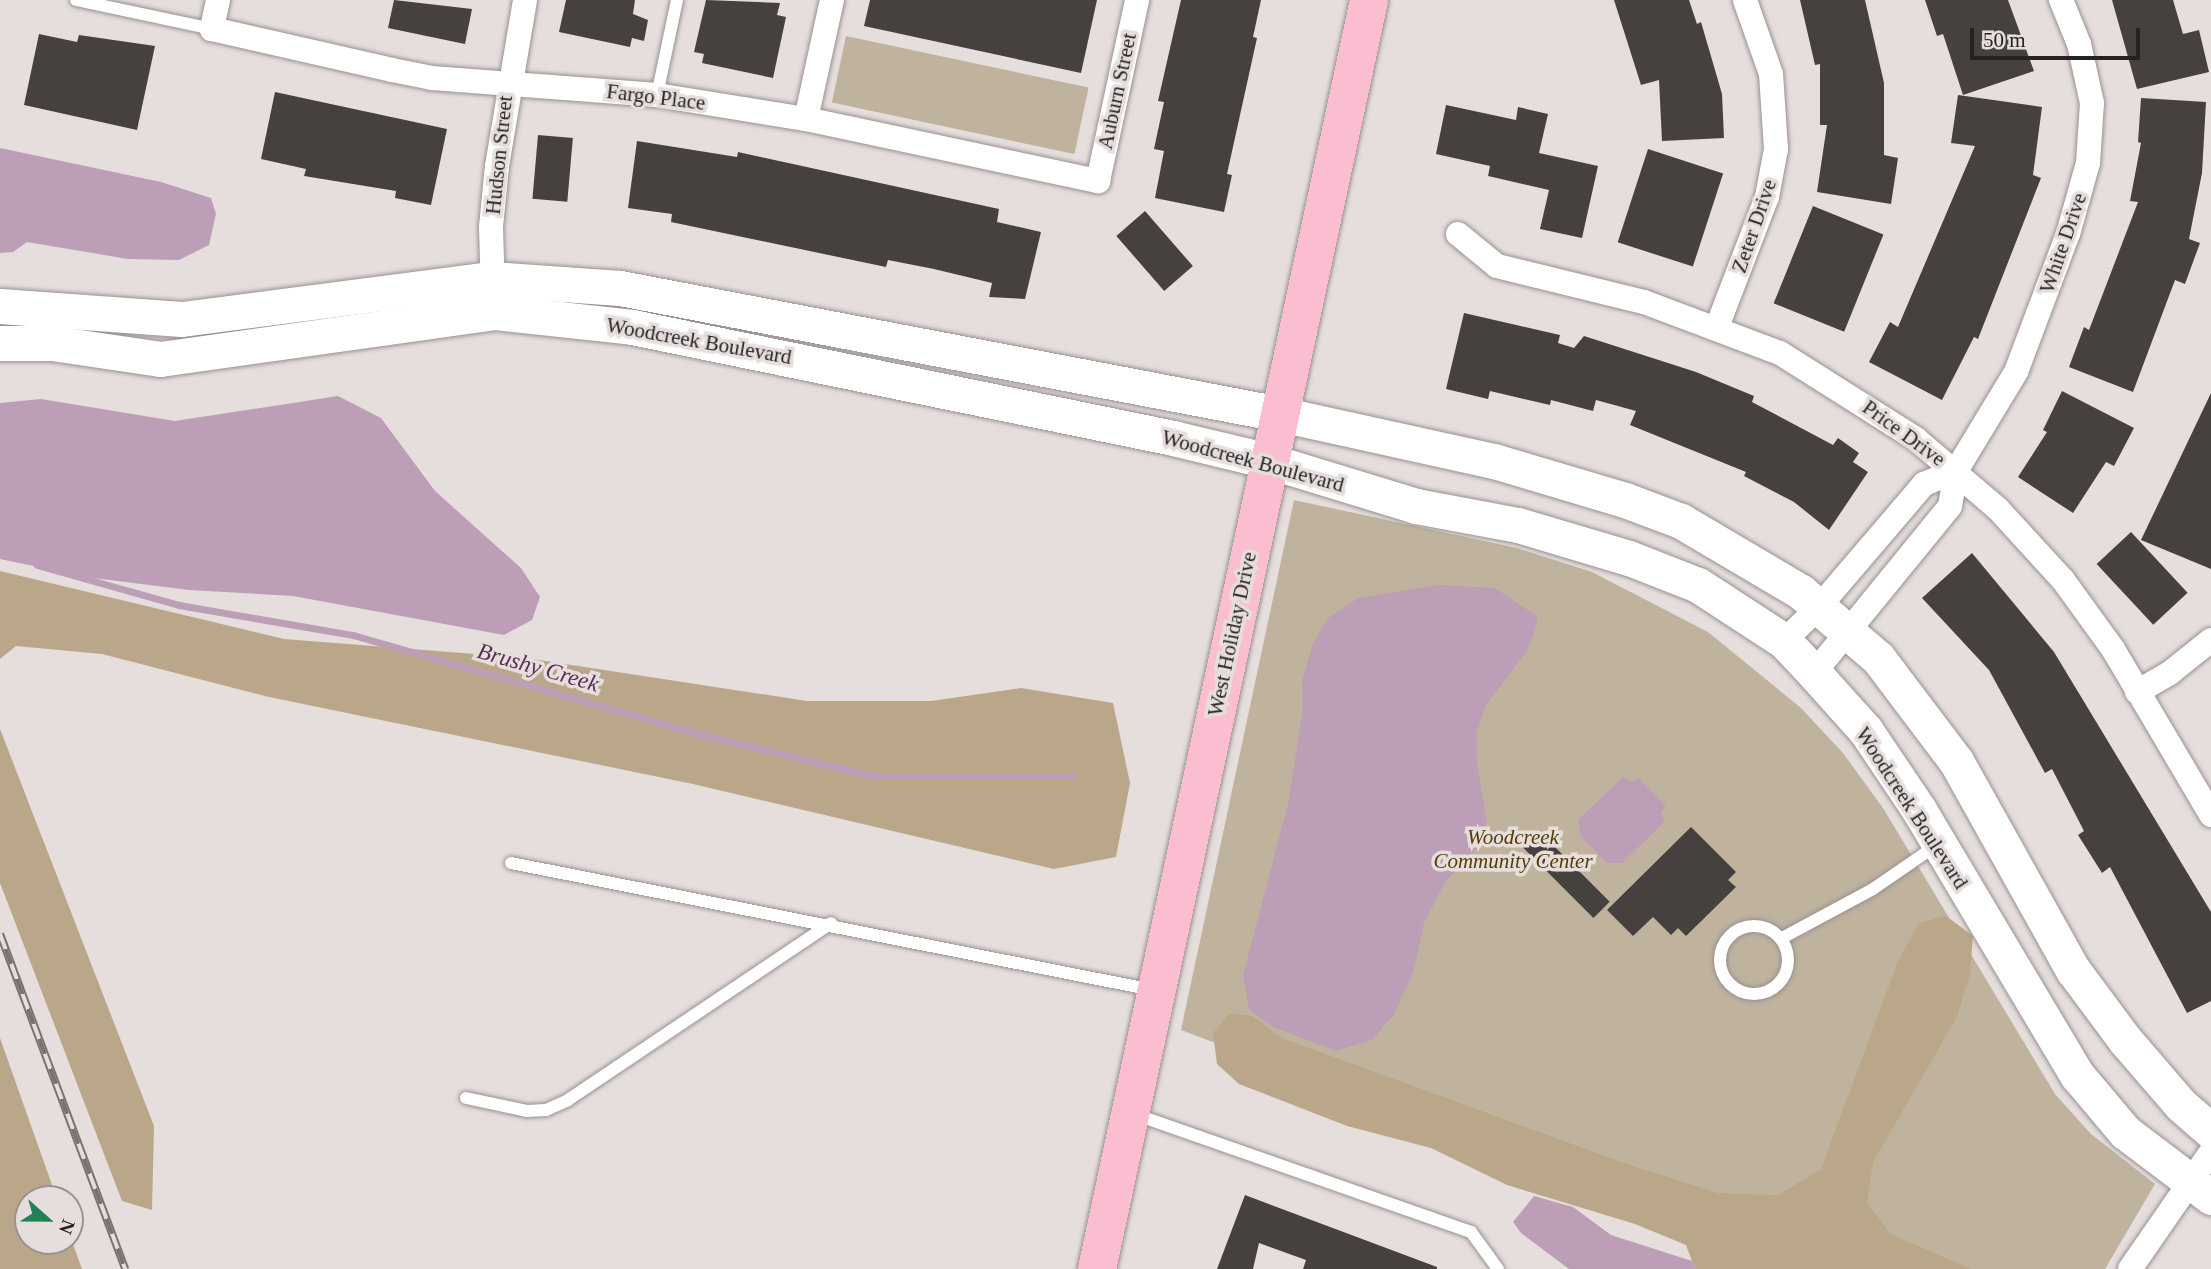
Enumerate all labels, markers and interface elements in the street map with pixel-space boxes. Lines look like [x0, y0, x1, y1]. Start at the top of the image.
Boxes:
scale bar [1973, 14, 2143, 58]
text: 50 m [1983, 28, 2026, 52]
street label: Auburn Street [1092, 30, 1142, 152]
street label: Fargo Place [605, 78, 707, 116]
street label: Hudson Street [480, 94, 518, 216]
street label: Zeter Drive [1726, 176, 1782, 276]
street label: White Drive [2034, 190, 2092, 296]
street label: Woodcreek Boulevard [604, 312, 794, 370]
street label: Price Drive [1858, 395, 1950, 471]
street label: Woodcreek Boulevard [1159, 425, 1347, 497]
street label: West Holiday Drive [1202, 549, 1262, 719]
water label: Brushy Creek [474, 638, 602, 698]
street label: Woodcreek Boulevard [1850, 722, 1974, 894]
park label: Woodcreek Community Center [1433, 824, 1593, 874]
north arrow [14, 1185, 84, 1255]
text: N [55, 1217, 79, 1237]

